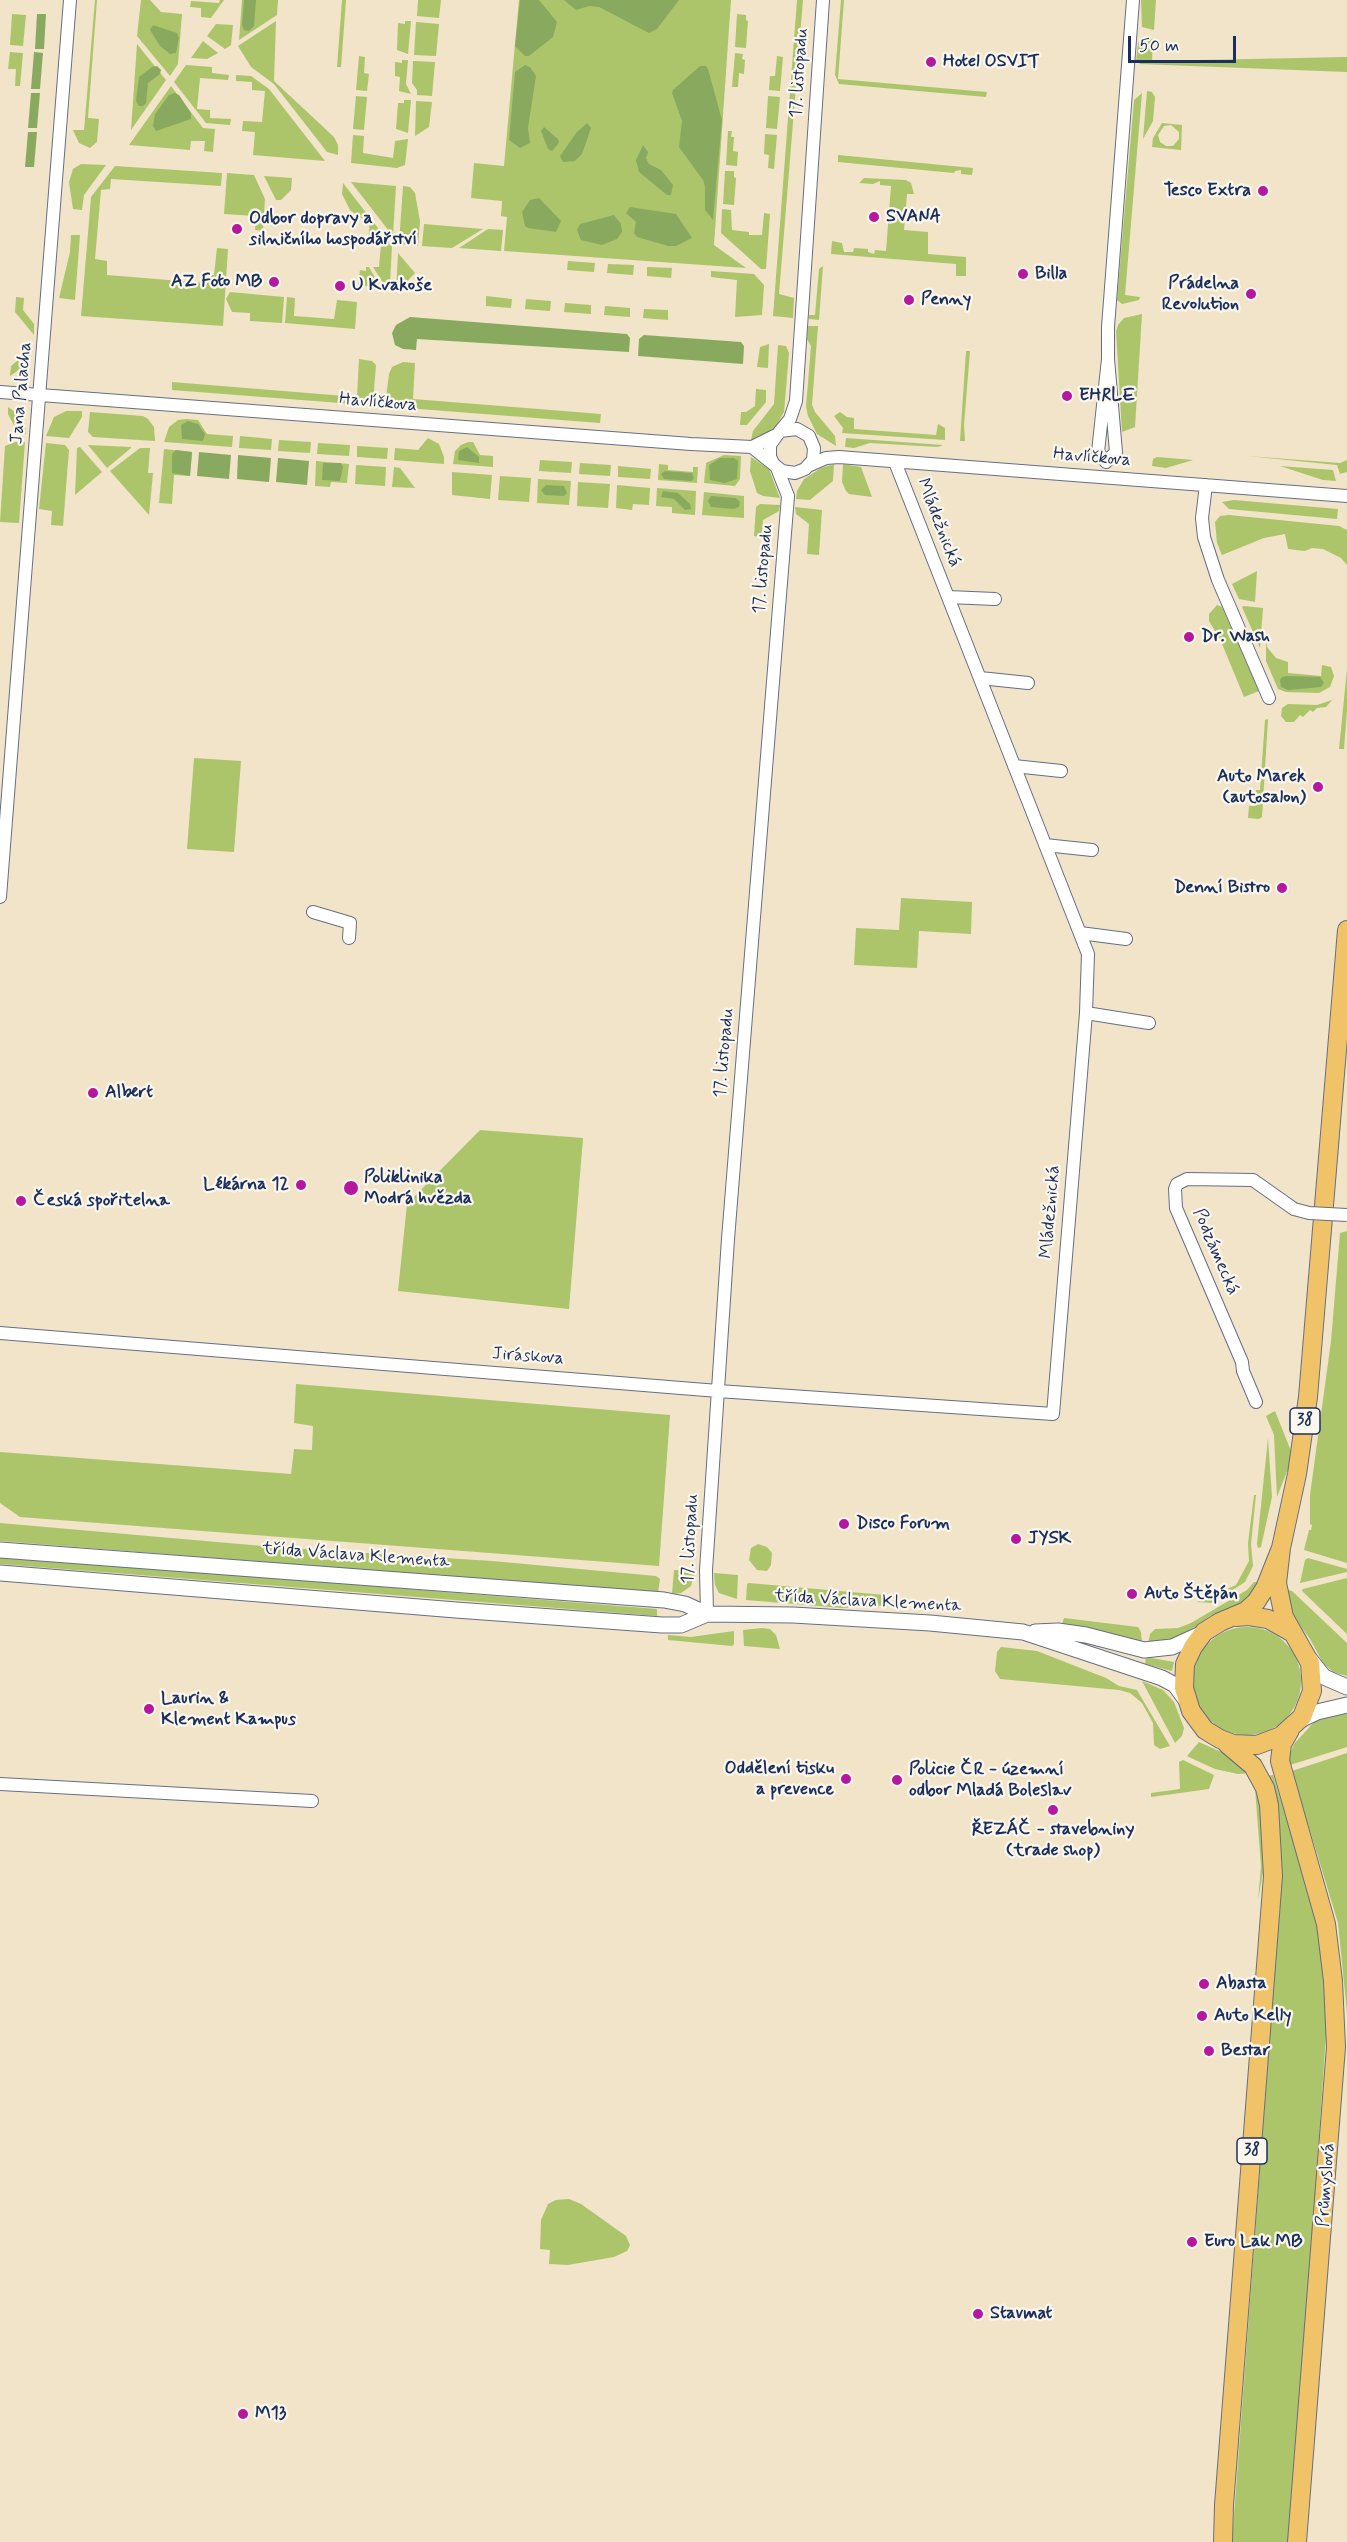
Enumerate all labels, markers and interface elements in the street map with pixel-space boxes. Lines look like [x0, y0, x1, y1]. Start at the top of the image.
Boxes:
scale bar [1131, 24, 1239, 62]
street label: 17. listopadu [786, 27, 814, 119]
text: 50 m [1139, 34, 1179, 58]
place label: Hotel OSVIT [943, 51, 1040, 73]
marker: Hotel OSVIT [924, 55, 938, 69]
place label: Tesco Extra [1164, 180, 1251, 202]
marker: Tesco Extra [1256, 184, 1270, 198]
place label: SVANA [886, 206, 941, 228]
place label: Odbor dopravy a silničního hospodářství [249, 208, 417, 250]
marker: SVANA [867, 210, 881, 224]
marker: Odbor dopravy a silničního hospodářství [230, 222, 244, 236]
place label: Billa [1035, 263, 1067, 285]
marker: Billa [1016, 267, 1030, 281]
place label: AZ Foto MB [171, 271, 262, 293]
place label: Prádelna Revolution [1162, 273, 1239, 316]
marker: AZ Foto MB [267, 275, 281, 289]
place label: U Kvakoše [352, 275, 432, 297]
marker: U Kvakoše [333, 279, 347, 293]
marker: Prádelna Revolution [1244, 287, 1258, 301]
place label: Penny [921, 289, 971, 311]
marker: Penny [902, 293, 916, 307]
street label: Jana Palacha [7, 341, 37, 445]
place label: EHRLE [1079, 385, 1135, 407]
street label: Havlíčkova [338, 389, 418, 417]
marker: EHRLE [1060, 389, 1074, 403]
street label: Havlíčkova [1052, 444, 1132, 472]
street label: Mládežnická [911, 475, 965, 571]
street label: 17. listopadu [749, 523, 779, 615]
place label: Dr. Wash [1201, 626, 1270, 648]
marker: Dr. Wash [1182, 630, 1196, 644]
place label: Auto Marek (autosalon) [1217, 766, 1306, 808]
marker: Auto Marek (autosalon) [1311, 780, 1325, 794]
place label: Denní Bistro [1174, 877, 1270, 899]
marker: Denní Bistro [1275, 881, 1289, 895]
street label: 17. listopadu [710, 1007, 740, 1099]
place label: Albert [105, 1082, 153, 1104]
marker: Albert [86, 1086, 100, 1100]
street label: Mládežnická [1036, 1164, 1066, 1260]
place label: Poliklinika Modrá hvězda [364, 1167, 472, 1210]
place label: Lékárna 12 [203, 1174, 289, 1196]
marker: Lékárna 12 [294, 1178, 308, 1192]
marker: Poliklinika Modrá hvězda [342, 1179, 360, 1197]
place label: Česká spořitelna [33, 1190, 170, 1212]
marker: Česká spořitelna [14, 1194, 28, 1208]
street label: Podzámecká [1187, 1205, 1243, 1299]
street label: Jiráskova [491, 1344, 565, 1370]
road number: 38 [1290, 1408, 1320, 1434]
street label: 17. listopadu [678, 1493, 704, 1585]
place label: Disco Forum [856, 1513, 950, 1535]
marker: Disco Forum [837, 1517, 851, 1531]
place label: JYSK [1028, 1528, 1071, 1550]
marker: JYSK [1009, 1532, 1023, 1546]
street label: třída Václava Klementa [262, 1539, 450, 1573]
place label: Auto Štěpán [1144, 1583, 1238, 1605]
street label: třída Václava Klementa [774, 1586, 962, 1618]
marker: Auto Štěpán [1125, 1587, 1139, 1601]
place label: Laurin & Klement Kampus [161, 1688, 296, 1730]
marker: Laurin & Klement Kampus [142, 1702, 156, 1716]
place label: Oddělení tisku a prevence [725, 1758, 834, 1800]
place label: Policie ČR - územní odbor Mladá Boleslav [909, 1759, 1072, 1802]
marker: Oddělení tisku a prevence [839, 1772, 853, 1786]
marker: Policie ČR - územní odbor Mladá Boleslav [890, 1773, 904, 1787]
marker: ŘEZÁČ - stavebniny (trade shop) [1046, 1803, 1060, 1817]
place label: ŘEZÁČ - stavebniny (trade shop) [971, 1819, 1135, 1862]
place label: Abasta [1216, 1973, 1267, 1995]
marker: Abasta [1197, 1977, 1211, 1991]
place label: Auto Kelly [1214, 2005, 1292, 2027]
marker: Auto Kelly [1195, 2009, 1209, 2023]
place label: Bestar [1221, 2040, 1270, 2062]
marker: Bestar [1202, 2044, 1216, 2058]
road number: 38 [1237, 2138, 1267, 2164]
street label: Průmyslová [1313, 2142, 1341, 2228]
place label: Euro Lak MB [1204, 2231, 1302, 2253]
marker: Euro Lak MB [1185, 2235, 1199, 2249]
place label: Stavmat [990, 2303, 1052, 2325]
marker: Stavmat [971, 2307, 985, 2321]
place label: M13 [255, 2403, 286, 2425]
marker: M13 [236, 2407, 250, 2421]

